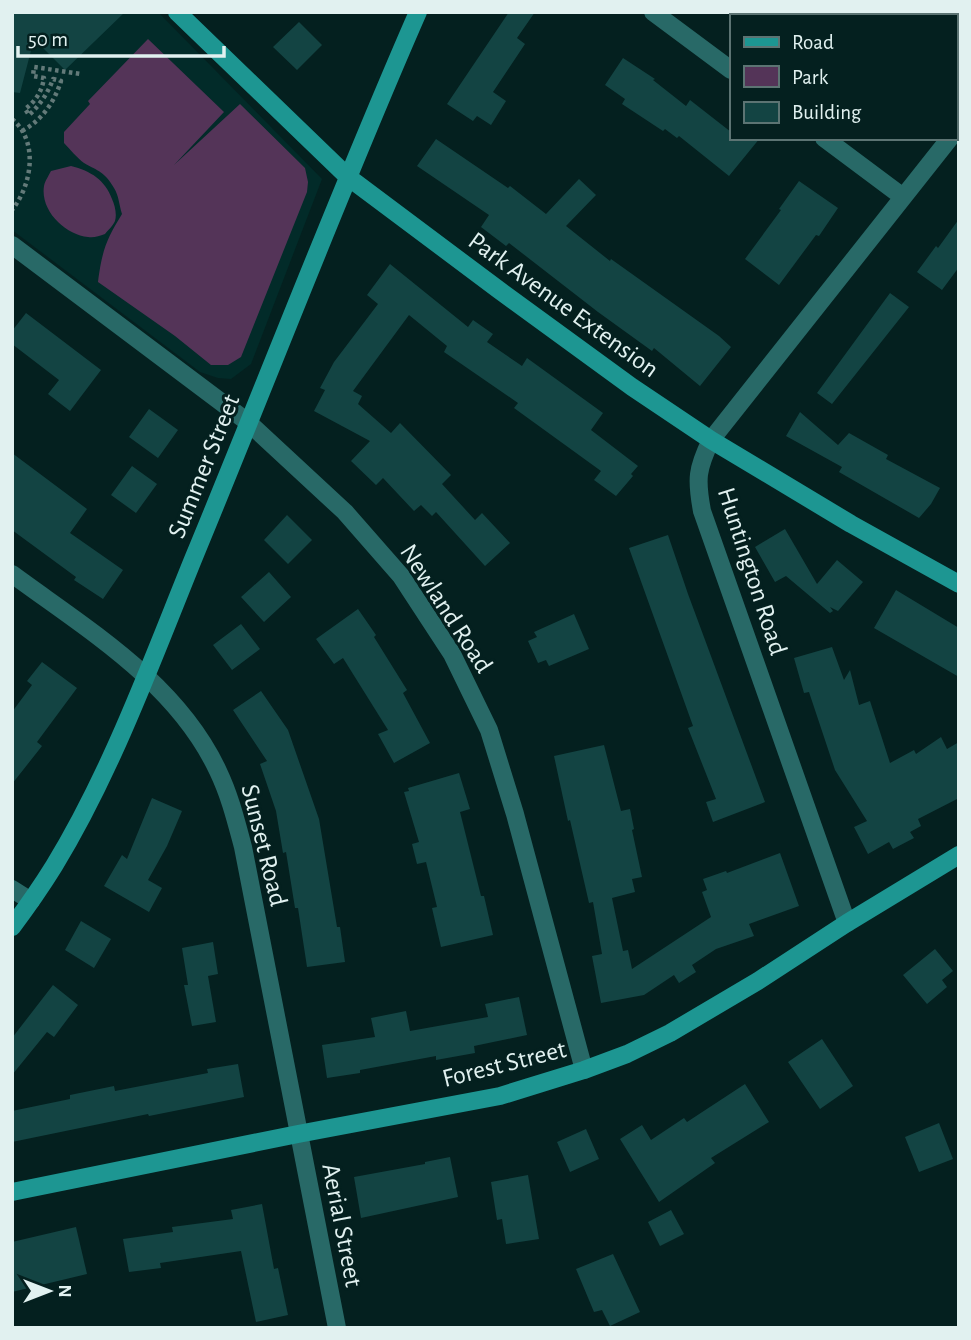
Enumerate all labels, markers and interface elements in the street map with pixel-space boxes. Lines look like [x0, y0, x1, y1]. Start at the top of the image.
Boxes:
scale bar [18, 14, 224, 58]
legend [730, 14, 957, 140]
text: 50 m [28, 29, 68, 50]
text: Road [792, 32, 834, 53]
text: Park [792, 67, 829, 88]
text: Building [792, 102, 862, 123]
street label: Park Avenue Extension [463, 227, 663, 382]
street label: Summer Street [163, 391, 245, 542]
street label: Huntington Road [713, 484, 791, 658]
street label: Newland Road [395, 539, 497, 678]
street label: Sunset Road [236, 782, 292, 909]
street label: Forest Street [440, 1036, 569, 1092]
street label: Aerial Street [317, 1161, 367, 1289]
north arrow [14, 1256, 84, 1326]
text: N [55, 1284, 74, 1298]

